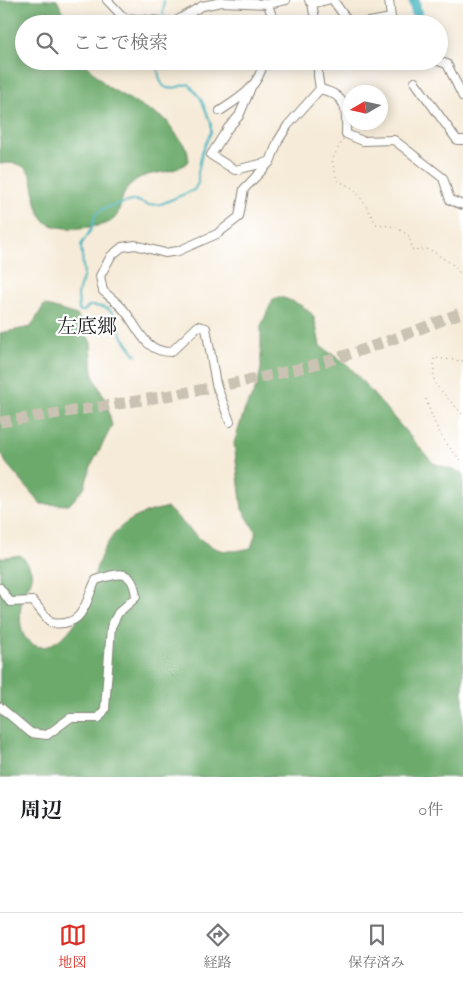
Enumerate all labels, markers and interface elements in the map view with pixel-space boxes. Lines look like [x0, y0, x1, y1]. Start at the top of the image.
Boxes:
search box [15, 15, 448, 70]
icon: search [33, 29, 61, 57]
text: ここで検索 [73, 31, 168, 58]
north arrow [343, 85, 388, 130]
district label: 左底郷 [57, 314, 117, 343]
text: 周辺 [20, 797, 62, 827]
text: 0件 [419, 800, 443, 823]
tab: 地図 [59, 921, 87, 974]
tab: 経路 [204, 921, 232, 974]
tab: 保存済み [349, 921, 405, 974]

